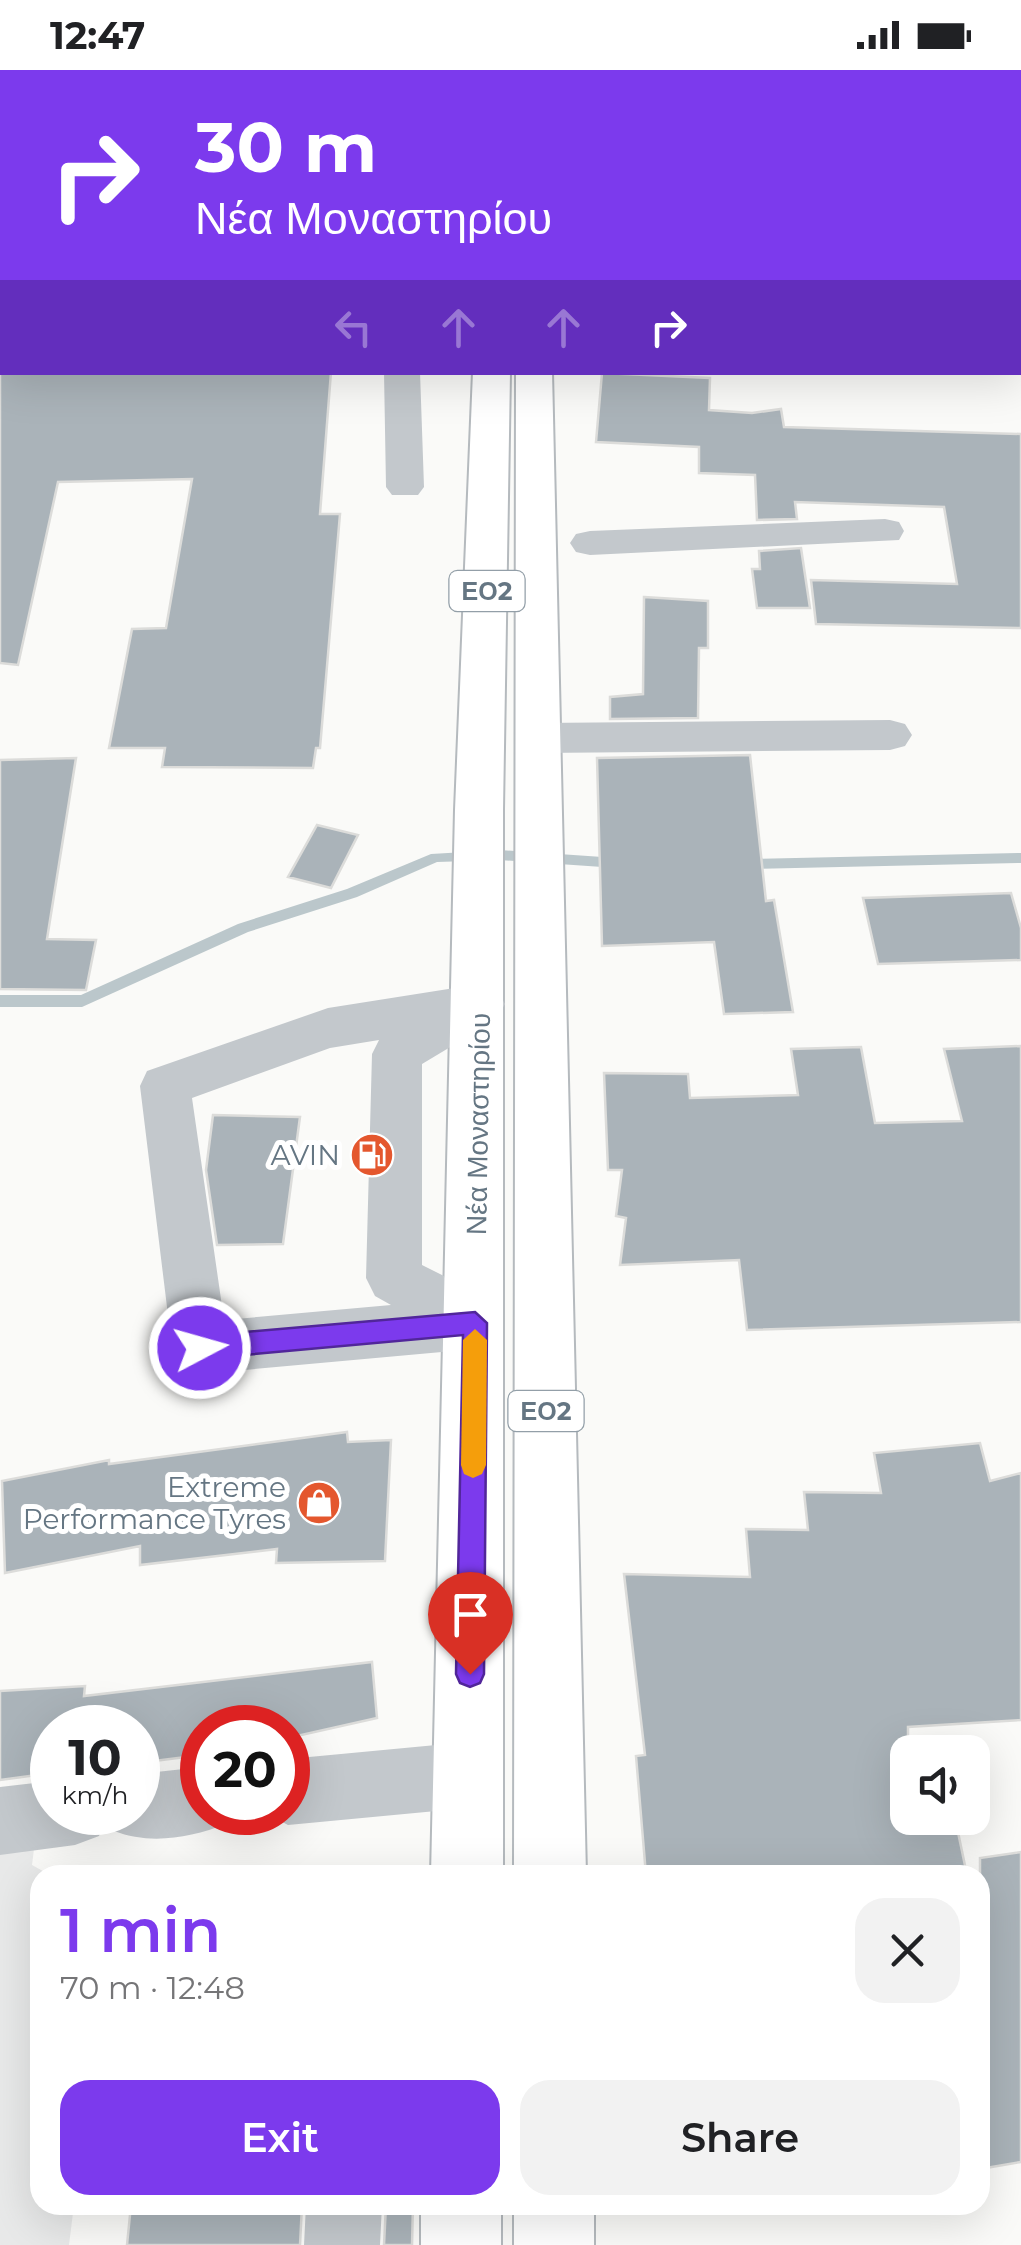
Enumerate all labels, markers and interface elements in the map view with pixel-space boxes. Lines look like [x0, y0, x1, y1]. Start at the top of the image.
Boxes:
text: 12:47 [50, 12, 145, 59]
text: 30 m [195, 104, 377, 190]
icon: right [30, 110, 160, 240]
text: Νέα Μοναστηρίου [195, 190, 552, 245]
icon: left [326, 300, 381, 355]
icon: ahead [431, 300, 486, 355]
icon: ahead [536, 300, 591, 355]
icon: right [641, 300, 696, 355]
road number: ΕΟ2 [450, 571, 524, 611]
street label: Νέα Μοναστηρίου [459, 1013, 497, 1235]
fuel station icon: AVIN [349, 1132, 395, 1178]
place label: AVIN [271, 1138, 340, 1172]
position arrow [148, 1296, 252, 1400]
road number: ΕΟ2 [508, 1391, 584, 1431]
place label: Extreme Performance Tyres [23, 1470, 286, 1536]
shop icon: Extreme Performance Tyres [296, 1480, 342, 1526]
pin [428, 1572, 513, 1675]
icon: arrive [443, 1587, 498, 1642]
speed limit sign: 20 [180, 1705, 310, 1835]
text: 10 [68, 1727, 122, 1788]
map controls [890, 1735, 990, 1835]
button: sound [890, 1735, 990, 1835]
text: km/h [62, 1780, 128, 1810]
text: 1 min [60, 1894, 221, 1967]
button: close [855, 1898, 960, 2003]
text: 70 m · 12:48 [60, 1968, 245, 2007]
button: Exit [60, 2080, 500, 2195]
button: Share [520, 2080, 960, 2195]

